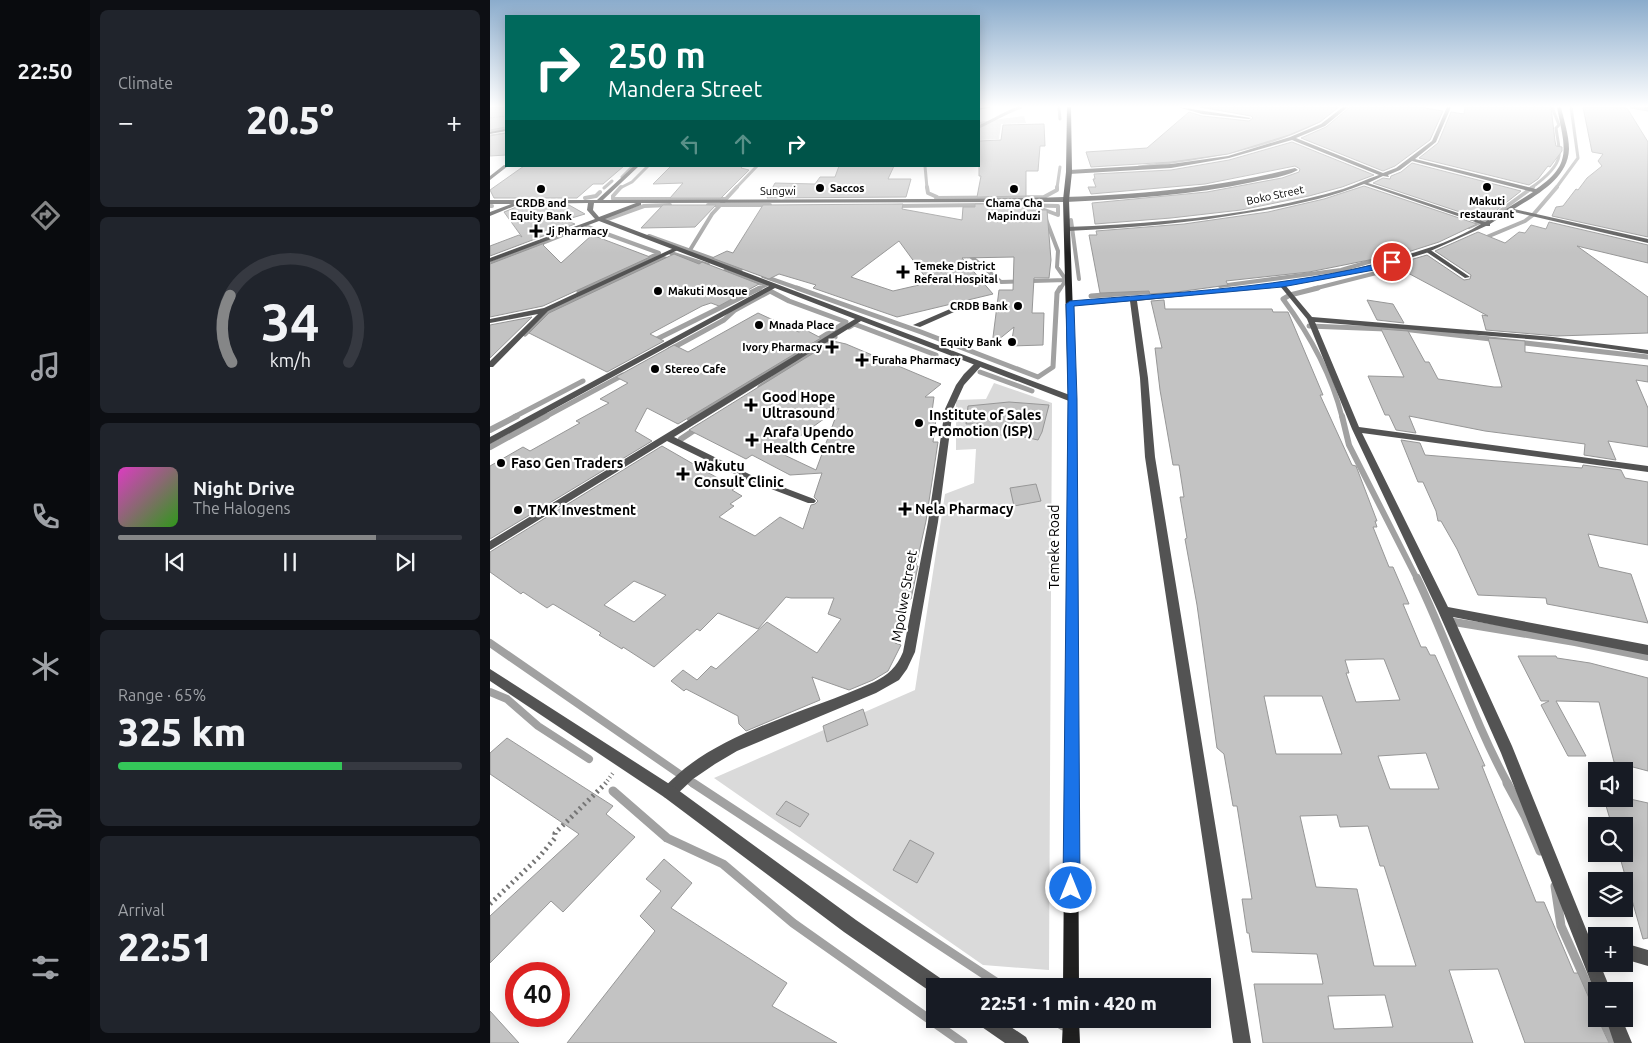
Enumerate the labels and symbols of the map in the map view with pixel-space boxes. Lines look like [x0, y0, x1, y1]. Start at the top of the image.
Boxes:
marker: Makuti restaurant [1481, 181, 1493, 193]
marker: Saccos [814, 182, 826, 194]
place label: Saccos [830, 182, 865, 194]
marker: CRDB and Equity Bank [535, 183, 547, 195]
marker: Chama Cha Mapinduzi [1008, 183, 1020, 195]
street label: Boko Street [1245, 183, 1305, 207]
street label: Sungwi [760, 185, 796, 197]
place label: Makuti restaurant [1460, 195, 1515, 220]
place label: CRDB and Equity Bank [510, 197, 573, 222]
place label: Chama Cha Mapinduzi [986, 197, 1042, 222]
marker: Jj Pharmacy [530, 225, 542, 237]
place label: Jj Pharmacy [546, 225, 608, 237]
pin [1371, 241, 1413, 283]
place label: Temeke District Referal Hospital [914, 260, 998, 285]
marker: Temeke District Referal Hospital [896, 265, 910, 279]
marker: Makuti Mosque [652, 285, 664, 297]
place label: Makuti Mosque [668, 285, 748, 297]
place label: CRDB Bank [950, 300, 1009, 312]
marker: CRDB Bank [1012, 300, 1024, 312]
marker: Mnada Place [753, 319, 765, 331]
place label: Mnada Place [769, 319, 834, 331]
place label: Equity Bank [940, 336, 1003, 348]
marker: Equity Bank [1006, 336, 1018, 348]
place label: Ivory Pharmacy [742, 341, 822, 353]
marker: Ivory Pharmacy [826, 341, 838, 353]
marker: Furaha Pharmacy [856, 354, 868, 366]
place label: Furaha Pharmacy [872, 354, 961, 366]
marker: Stereo Cafe [649, 363, 661, 375]
place label: Stereo Cafe [665, 363, 726, 375]
place label: Good Hope Ultrasound [762, 389, 835, 421]
marker: Good Hope Ultrasound [744, 398, 758, 412]
place label: Institute of Sales Promotion (ISP) [929, 407, 1042, 439]
marker: Institute of Sales Promotion (ISP) [913, 417, 925, 429]
place label: Arafa Upendo Health Centre [763, 424, 855, 456]
marker: Arafa Upendo Health Centre [745, 433, 759, 447]
place label: Faso Gen Traders [511, 455, 624, 471]
marker: Faso Gen Traders [495, 457, 507, 469]
place label: Wakutu Consult Clinic [694, 458, 784, 490]
marker: Wakutu Consult Clinic [676, 467, 690, 481]
place label: Nela Pharmacy [915, 501, 1014, 517]
place label: TMK Investment [528, 502, 636, 518]
marker: Nela Pharmacy [899, 503, 911, 515]
marker: TMK Investment [512, 504, 524, 516]
street label: Temeke Road [1046, 505, 1062, 589]
street label: Mpolwe Street [888, 548, 920, 643]
position arrow [1044, 861, 1096, 913]
speed limit sign: 40 [505, 962, 570, 1027]

